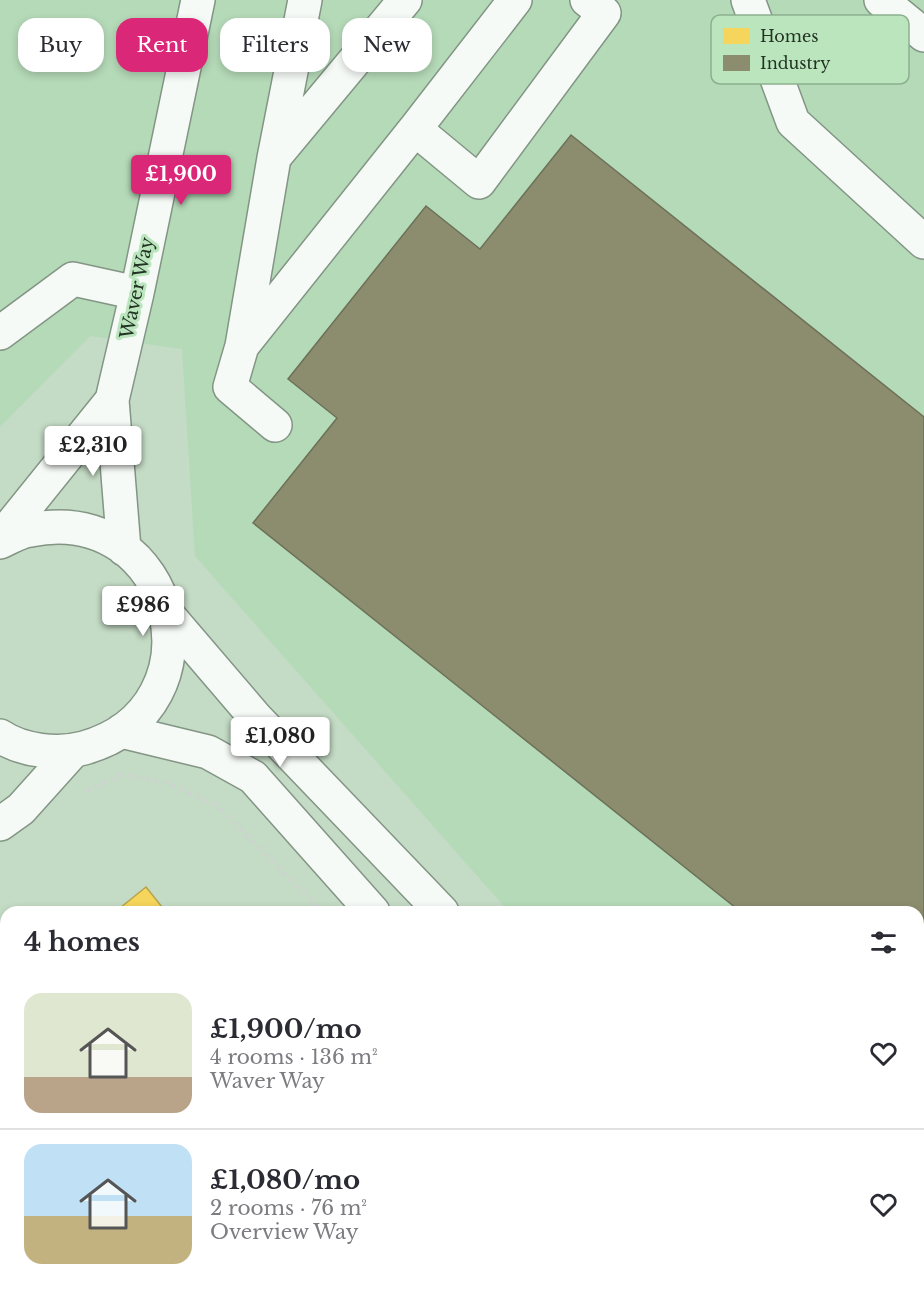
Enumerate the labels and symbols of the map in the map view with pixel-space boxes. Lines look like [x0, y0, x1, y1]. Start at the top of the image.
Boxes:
legend [711, 15, 909, 84]
text: Homes [760, 26, 818, 46]
text: Industry [760, 53, 831, 73]
pin: £1,900 [132, 155, 230, 206]
street label: Waver Way [115, 235, 159, 342]
pin: £2,310 [44, 426, 142, 477]
pin: £986 [107, 586, 179, 637]
pin: £1,080 [231, 717, 329, 768]

